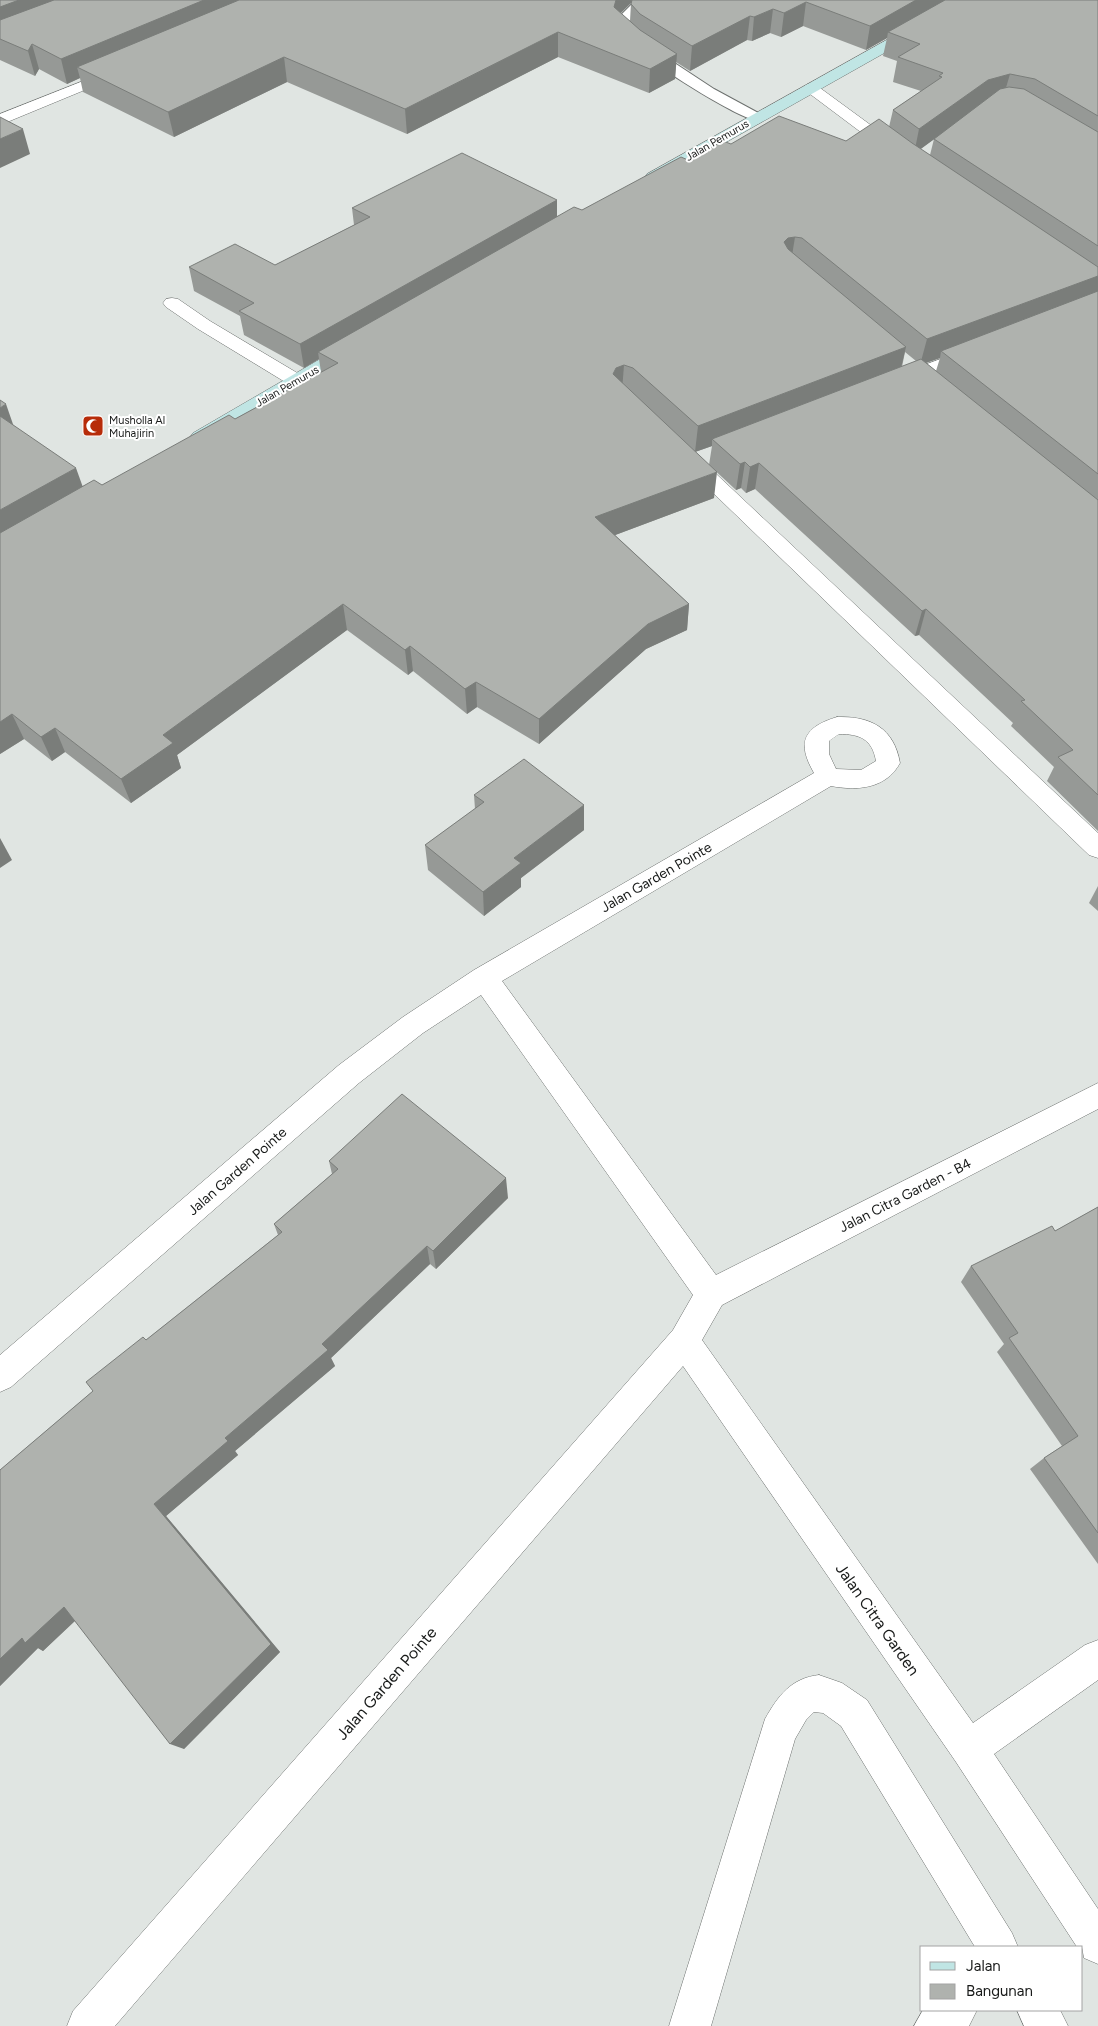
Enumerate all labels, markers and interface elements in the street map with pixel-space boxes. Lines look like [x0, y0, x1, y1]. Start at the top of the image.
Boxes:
street label: Jalan Pemurus [683, 117, 751, 164]
street label: Jalan Pemurus [253, 363, 321, 410]
mosque icon: Musholla Al Muhajirin [81, 414, 105, 438]
place label: Musholla Al Muhajirin [109, 414, 165, 440]
street label: Jalan Garden Pointe [598, 839, 715, 916]
street label: Jalan Garden Pointe [184, 1124, 291, 1219]
street label: Jalan Citra Garden - B4 [836, 1155, 974, 1236]
street label: Jalan Citra Garden [832, 1560, 923, 1679]
street label: Jalan Garden Pointe [332, 1623, 441, 1744]
legend [920, 1946, 1083, 2011]
text: Jalan [966, 1957, 1001, 1975]
text: Bangunan [966, 1982, 1033, 2000]

